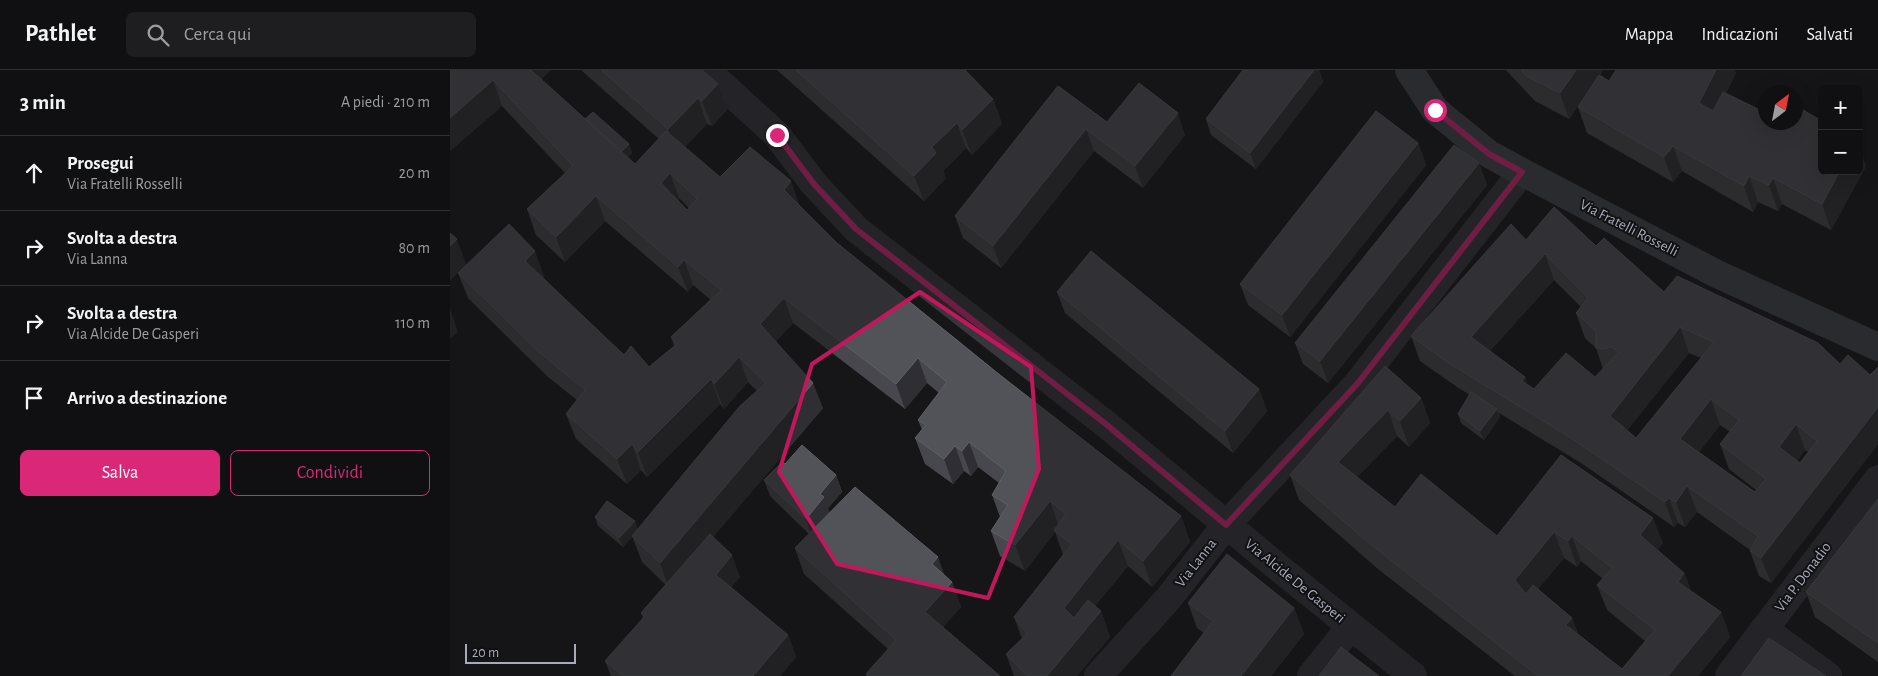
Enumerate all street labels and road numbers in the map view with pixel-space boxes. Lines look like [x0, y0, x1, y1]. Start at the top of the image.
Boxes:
street label: Via Fratelli Rosselli [1577, 197, 1681, 259]
street label: Via Lanna [1173, 536, 1219, 590]
street label: Via Alcide De Gasperi [1242, 536, 1348, 626]
street label: Via P. Donadio [1772, 539, 1834, 615]

